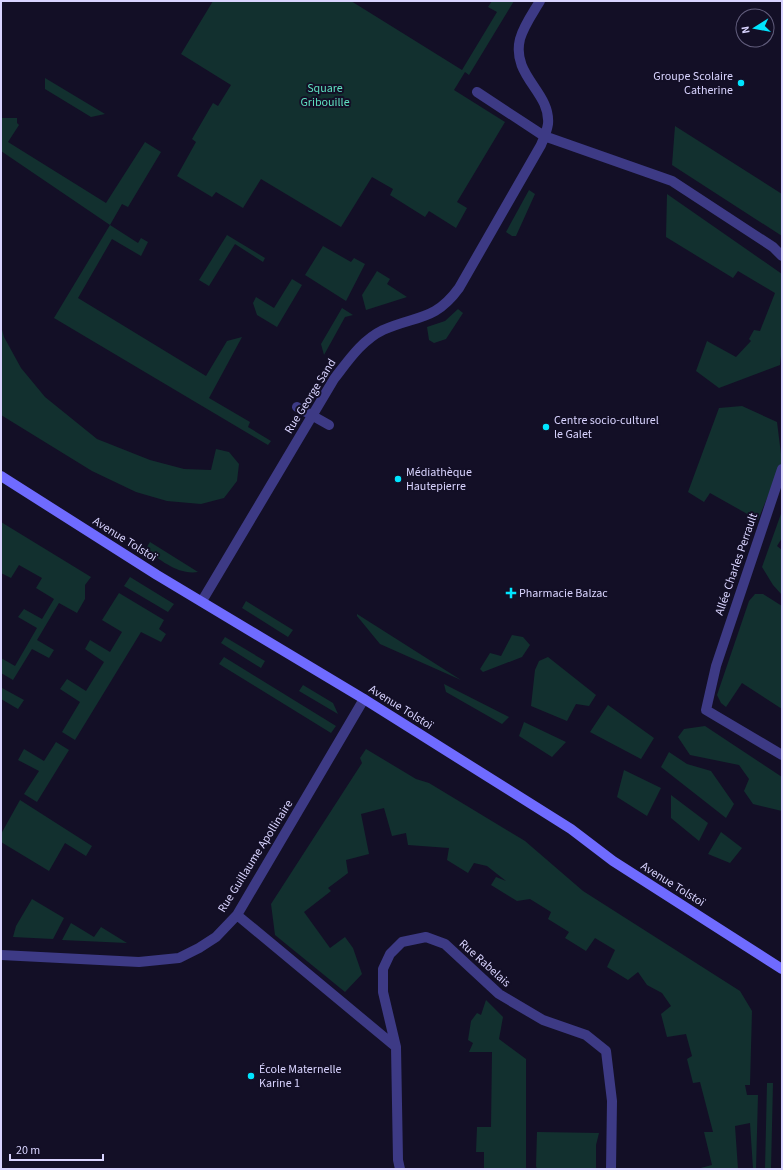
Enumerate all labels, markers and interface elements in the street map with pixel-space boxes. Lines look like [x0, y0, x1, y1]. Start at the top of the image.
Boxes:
north arrow [735, 8, 775, 48]
text: N [738, 25, 754, 35]
place label: Groupe Scolaire Catherine [653, 68, 733, 99]
marker: Groupe Scolaire Catherine [736, 78, 746, 88]
park label: Square Gribouille [300, 80, 350, 111]
street label: Rue George Sand [281, 355, 340, 437]
place label: Centre socio-culturel le Galet [554, 412, 659, 443]
marker: Centre socio-culturel le Galet [541, 422, 551, 432]
place label: Médiathèque Hautepierre [406, 464, 472, 495]
marker: Médiathèque Hautepierre [393, 474, 403, 484]
street label: Allée Charles Perrault [711, 511, 762, 618]
street label: Avenue Tolstoï [89, 513, 161, 566]
place label: Pharmacie Balzac [519, 585, 608, 602]
marker: Pharmacie Balzac [506, 588, 516, 598]
street label: Avenue Tolstoï [365, 681, 437, 734]
street label: Rue Guillaume Apollinaire [214, 797, 297, 916]
street label: Avenue Tolstoï [637, 858, 709, 911]
street label: Rue Rabelais [455, 936, 514, 991]
place label: École Maternelle Karine 1 [259, 1061, 342, 1092]
marker: École Maternelle Karine 1 [246, 1071, 256, 1081]
scale bar [10, 1136, 103, 1162]
text: 20 m [16, 1142, 40, 1159]

